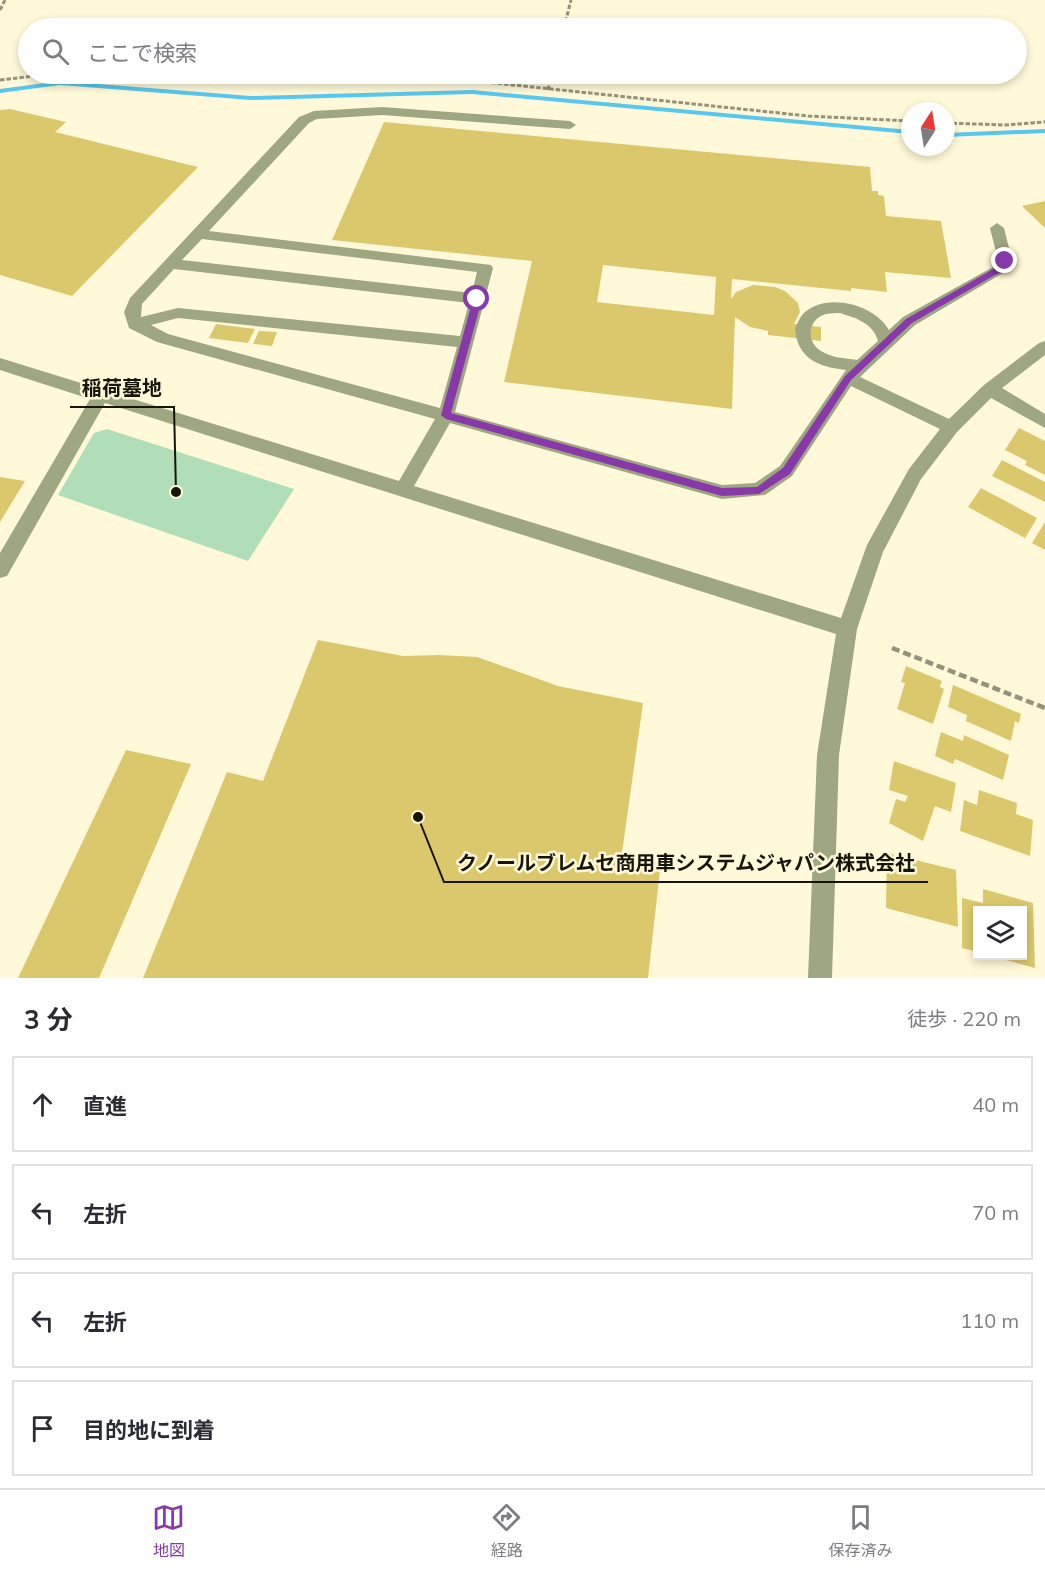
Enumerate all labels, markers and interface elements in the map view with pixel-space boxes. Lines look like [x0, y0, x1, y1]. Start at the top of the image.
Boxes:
search box [18, 18, 1027, 84]
icon: search [39, 35, 72, 68]
text: ここで検索 [87, 39, 197, 67]
north arrow [901, 102, 955, 156]
route end [991, 247, 1017, 273]
route start [463, 285, 489, 311]
callout: 稲荷墓地 [70, 369, 174, 407]
text: 稲荷墓地 [82, 375, 162, 400]
callout: クノールブレムセ商用車システムジャパン株式会社 [444, 844, 928, 882]
text: クノールブレムセ商用車システムジャパン株式会社 [457, 850, 915, 875]
map controls [973, 906, 1027, 960]
button: layers [973, 906, 1027, 960]
text: 3 分 [24, 1003, 73, 1036]
text: 徒歩 · 220 m [907, 1006, 1021, 1031]
icon: ahead [26, 1088, 59, 1121]
text: 直進 [83, 1092, 127, 1120]
text: 40 m [972, 1092, 1019, 1117]
icon: left [26, 1196, 59, 1229]
text: 左折 [83, 1200, 127, 1228]
text: 70 m [972, 1200, 1019, 1225]
icon: left [26, 1304, 59, 1337]
text: 左折 [83, 1308, 127, 1336]
text: 110 m [960, 1308, 1019, 1333]
icon: arrive [26, 1412, 59, 1445]
text: 目的地に到着 [83, 1416, 215, 1444]
tab: 地図 [152, 1501, 185, 1561]
tab: 経路 [490, 1501, 523, 1561]
tab: 保存済み [828, 1501, 892, 1561]

